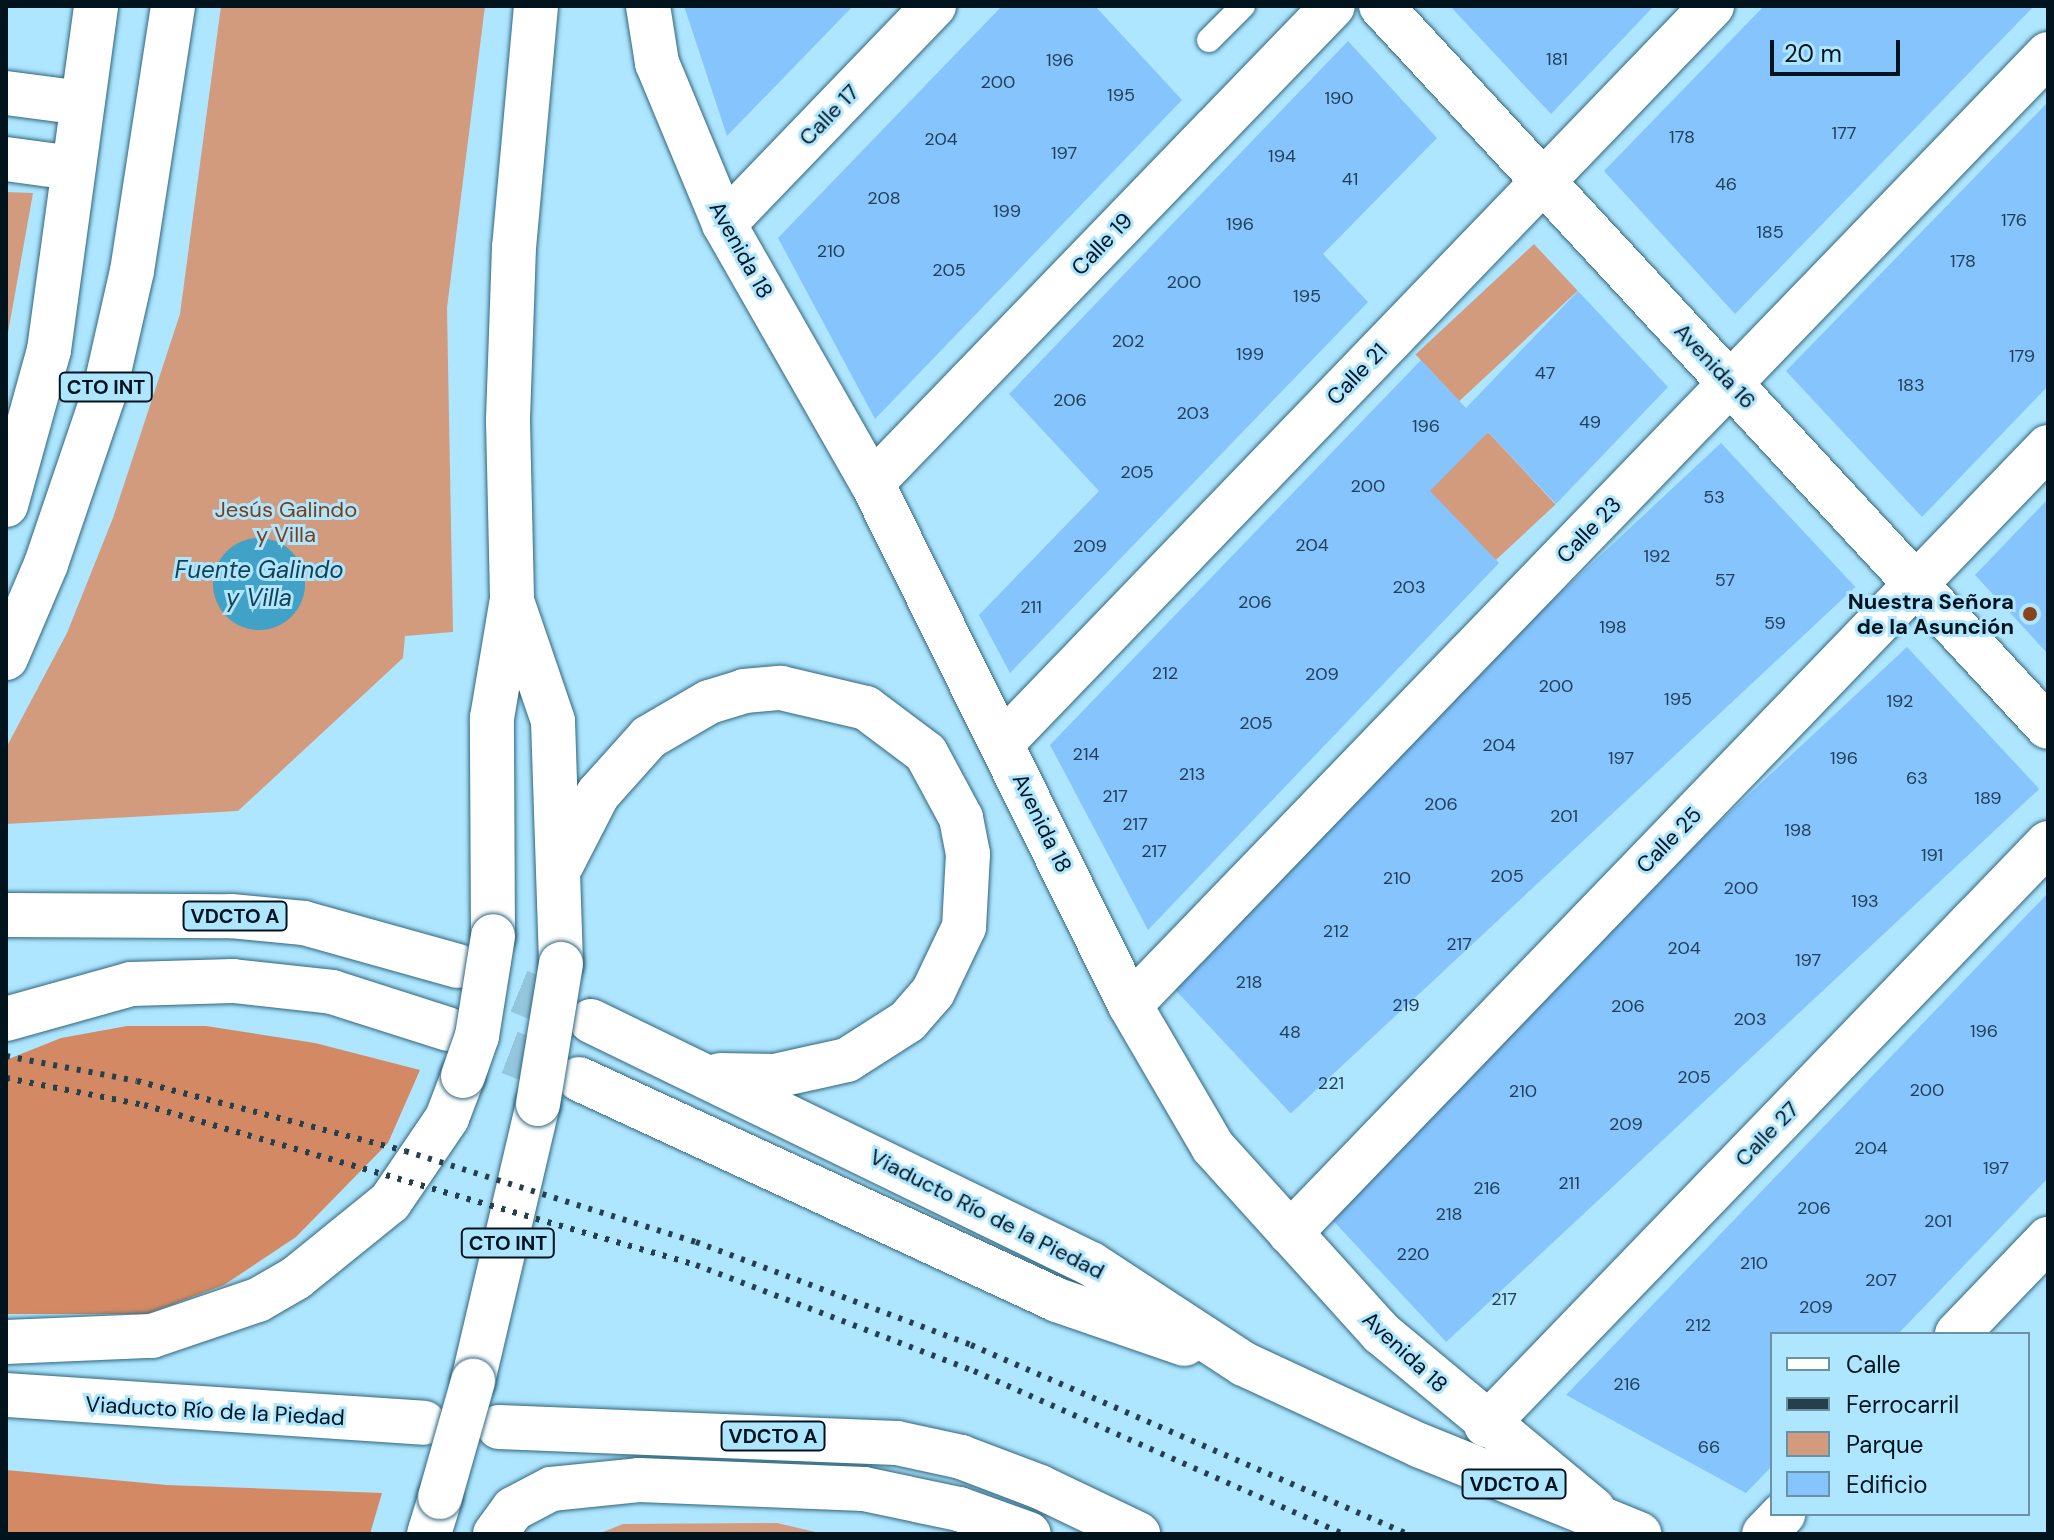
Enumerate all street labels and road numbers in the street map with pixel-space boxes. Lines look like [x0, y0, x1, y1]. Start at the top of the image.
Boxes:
street label: Calle 17 [794, 79, 864, 151]
street label: Avenida 18 [704, 197, 778, 303]
street label: Calle 19 [1066, 207, 1138, 281]
street label: Avenida 16 [1669, 318, 1761, 414]
street label: Calle 21 [1321, 338, 1393, 410]
road number: CTO INT [58, 371, 154, 403]
street label: Calle 23 [1551, 491, 1627, 569]
street label: Avenida 18 [1007, 769, 1077, 877]
street label: Calle 25 [1631, 801, 1707, 879]
road number: VDCTO A [181, 900, 289, 932]
street label: Calle 27 [1730, 1096, 1804, 1172]
street label: Viaducto Río de la Piedad [865, 1143, 1109, 1285]
road number: CTO INT [460, 1227, 556, 1259]
street label: Avenida 18 [1357, 1306, 1453, 1398]
street label: Viaducto Río de la Piedad [85, 1391, 345, 1431]
road number: VDCTO A [719, 1420, 827, 1452]
road number: VDCTO A [1460, 1468, 1568, 1500]

